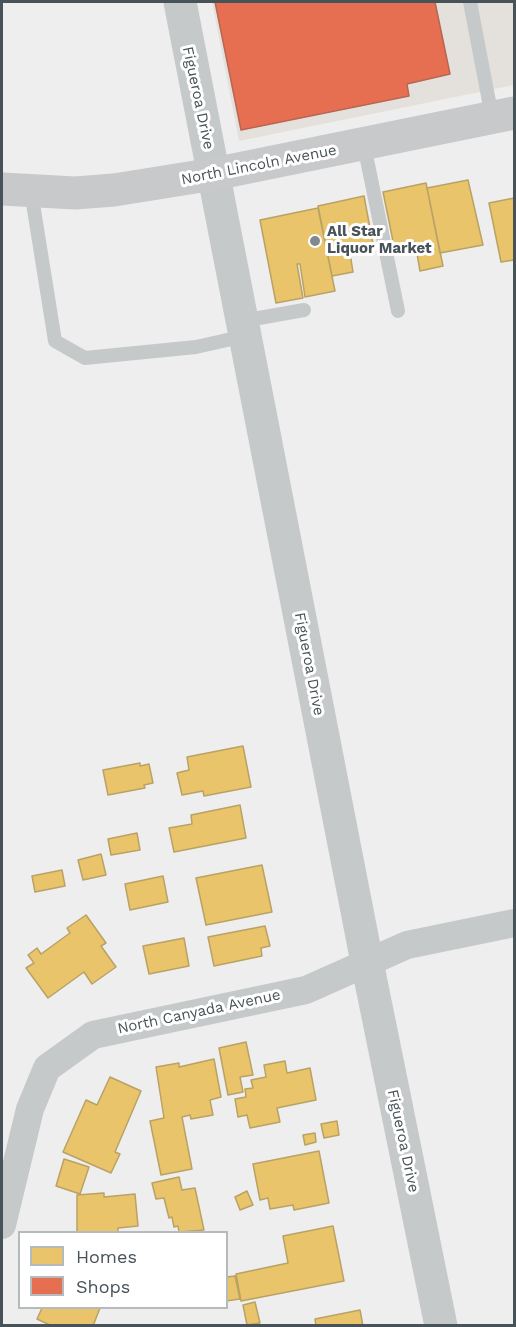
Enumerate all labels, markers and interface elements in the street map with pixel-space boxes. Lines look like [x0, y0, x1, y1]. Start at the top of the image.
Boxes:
street label: Figueroa Drive [178, 45, 218, 151]
street label: North Lincoln Avenue [180, 141, 338, 189]
place label: All Star Liquor Market [327, 223, 432, 258]
marker: All Star Liquor Market [308, 234, 322, 248]
street label: Figueroa Drive [290, 611, 328, 717]
street label: North Canyada Avenue [116, 986, 282, 1038]
street label: Figueroa Drive [383, 1088, 423, 1194]
legend [18, 1231, 228, 1309]
text: Homes [76, 1246, 137, 1267]
text: Shops [76, 1276, 130, 1297]

